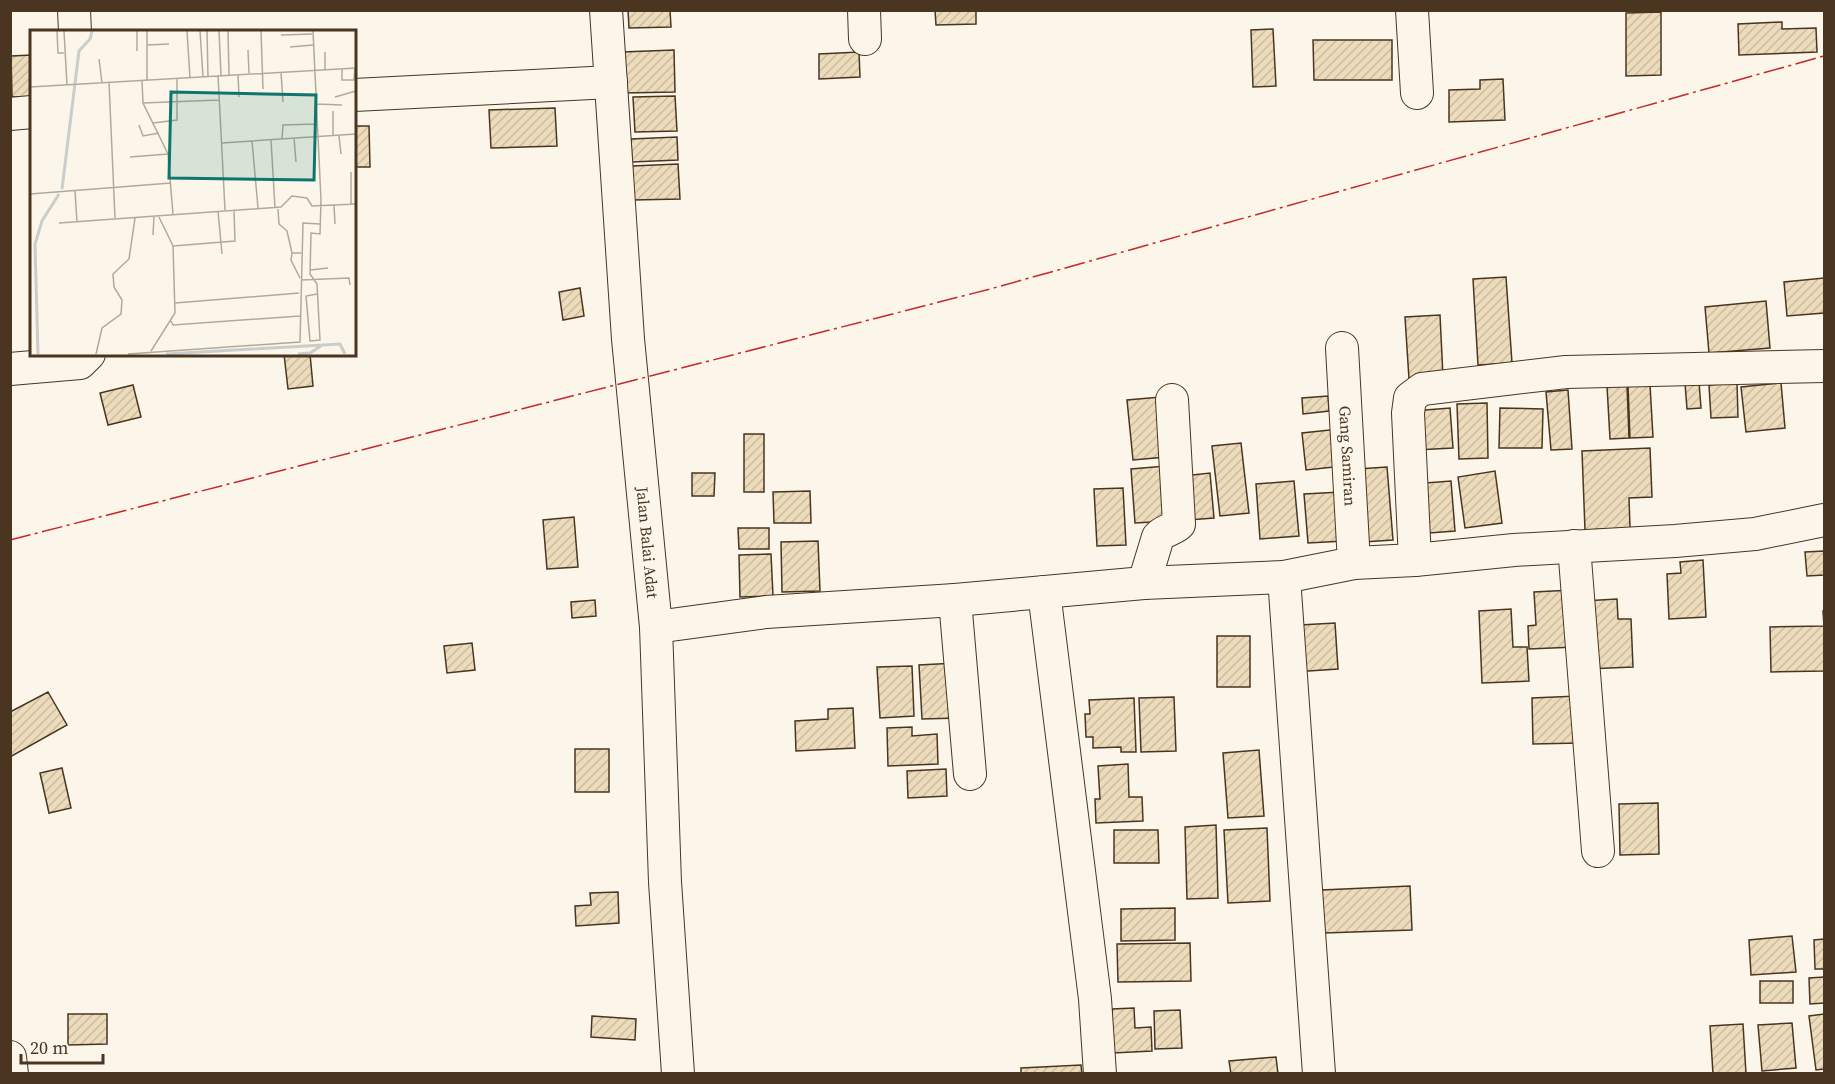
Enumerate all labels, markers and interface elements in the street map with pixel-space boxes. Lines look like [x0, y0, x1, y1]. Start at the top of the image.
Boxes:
inset map [30, 30, 356, 356]
street label: Gang Samiran [1334, 405, 1362, 507]
street label: Jalan Balai Adat [631, 485, 664, 600]
scale bar [21, 1027, 104, 1065]
text: 20 m [30, 1035, 68, 1060]

